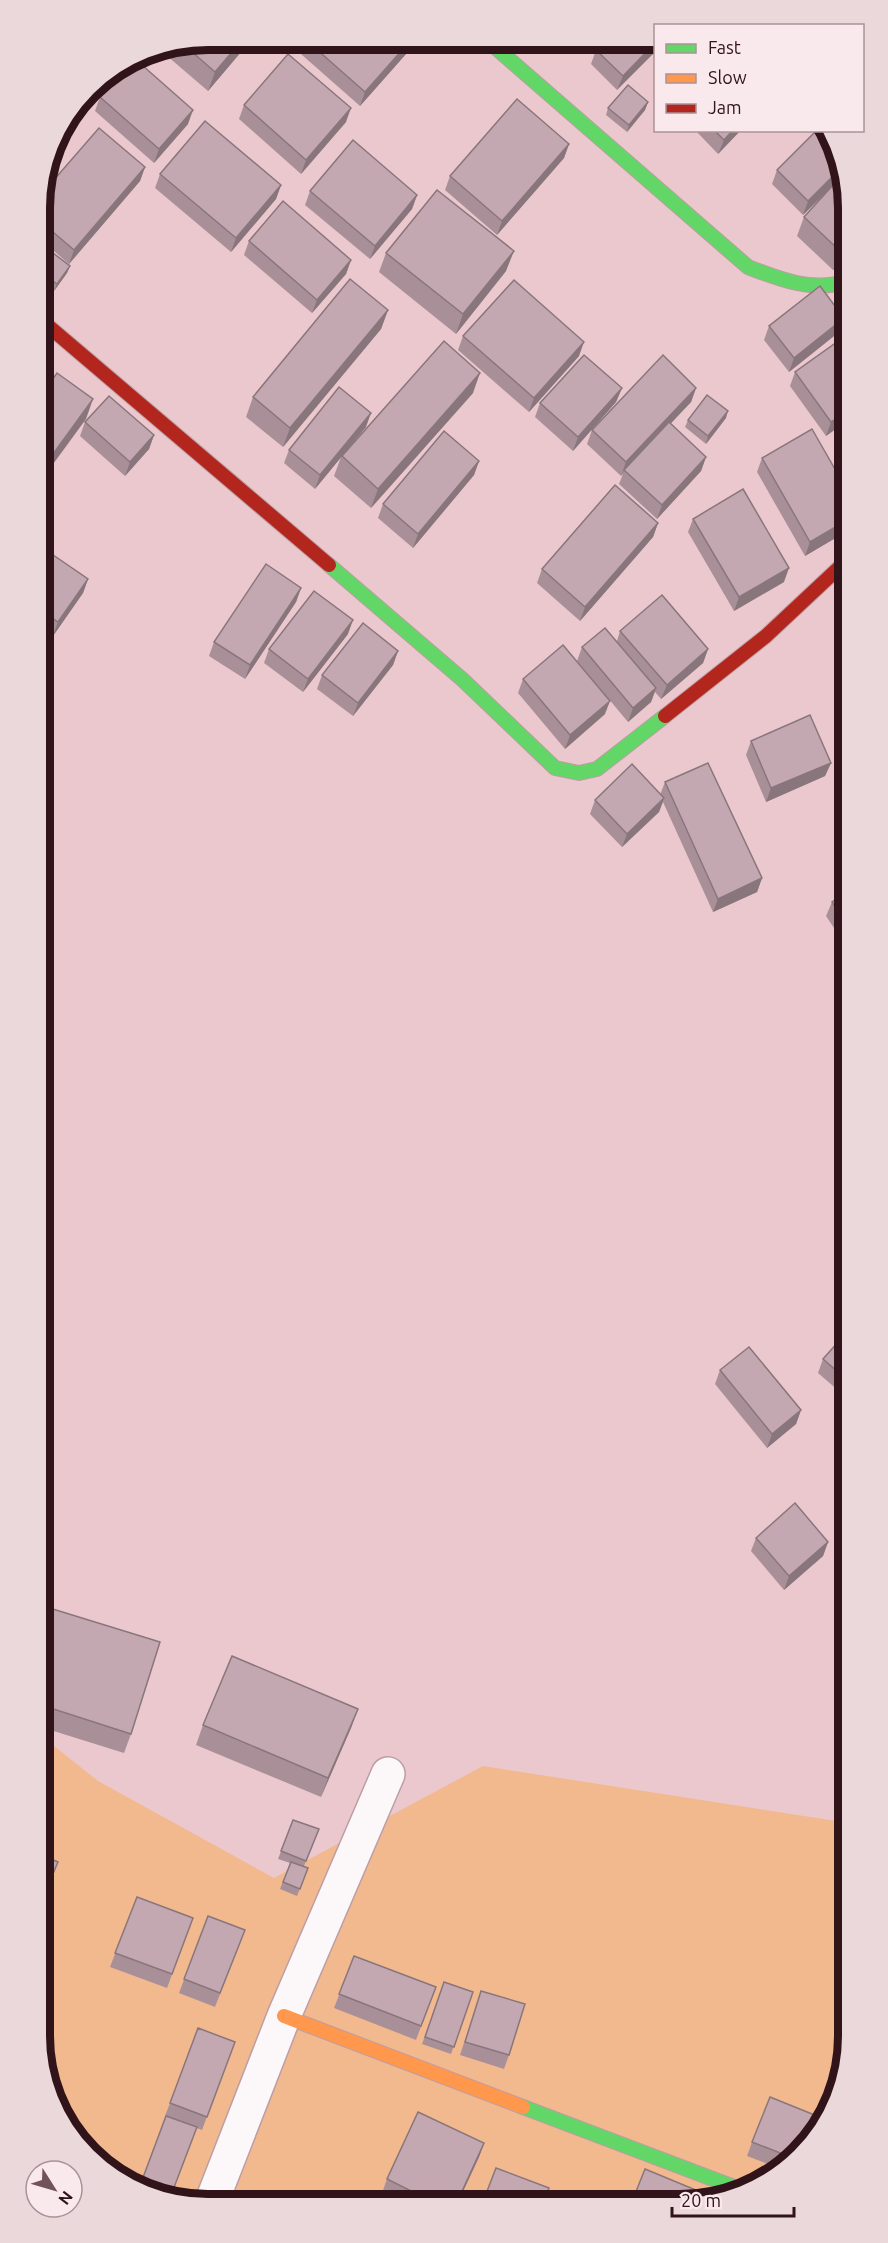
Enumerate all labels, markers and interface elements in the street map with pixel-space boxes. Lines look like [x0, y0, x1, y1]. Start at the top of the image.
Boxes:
legend [654, 24, 864, 132]
text: Fast [708, 37, 741, 57]
text: Slow [708, 67, 747, 87]
text: Jam [708, 97, 742, 117]
north arrow [24, 2159, 84, 2219]
scale bar [672, 2180, 794, 2218]
text: N [55, 2188, 77, 2208]
text: 20 m [681, 2190, 721, 2210]

